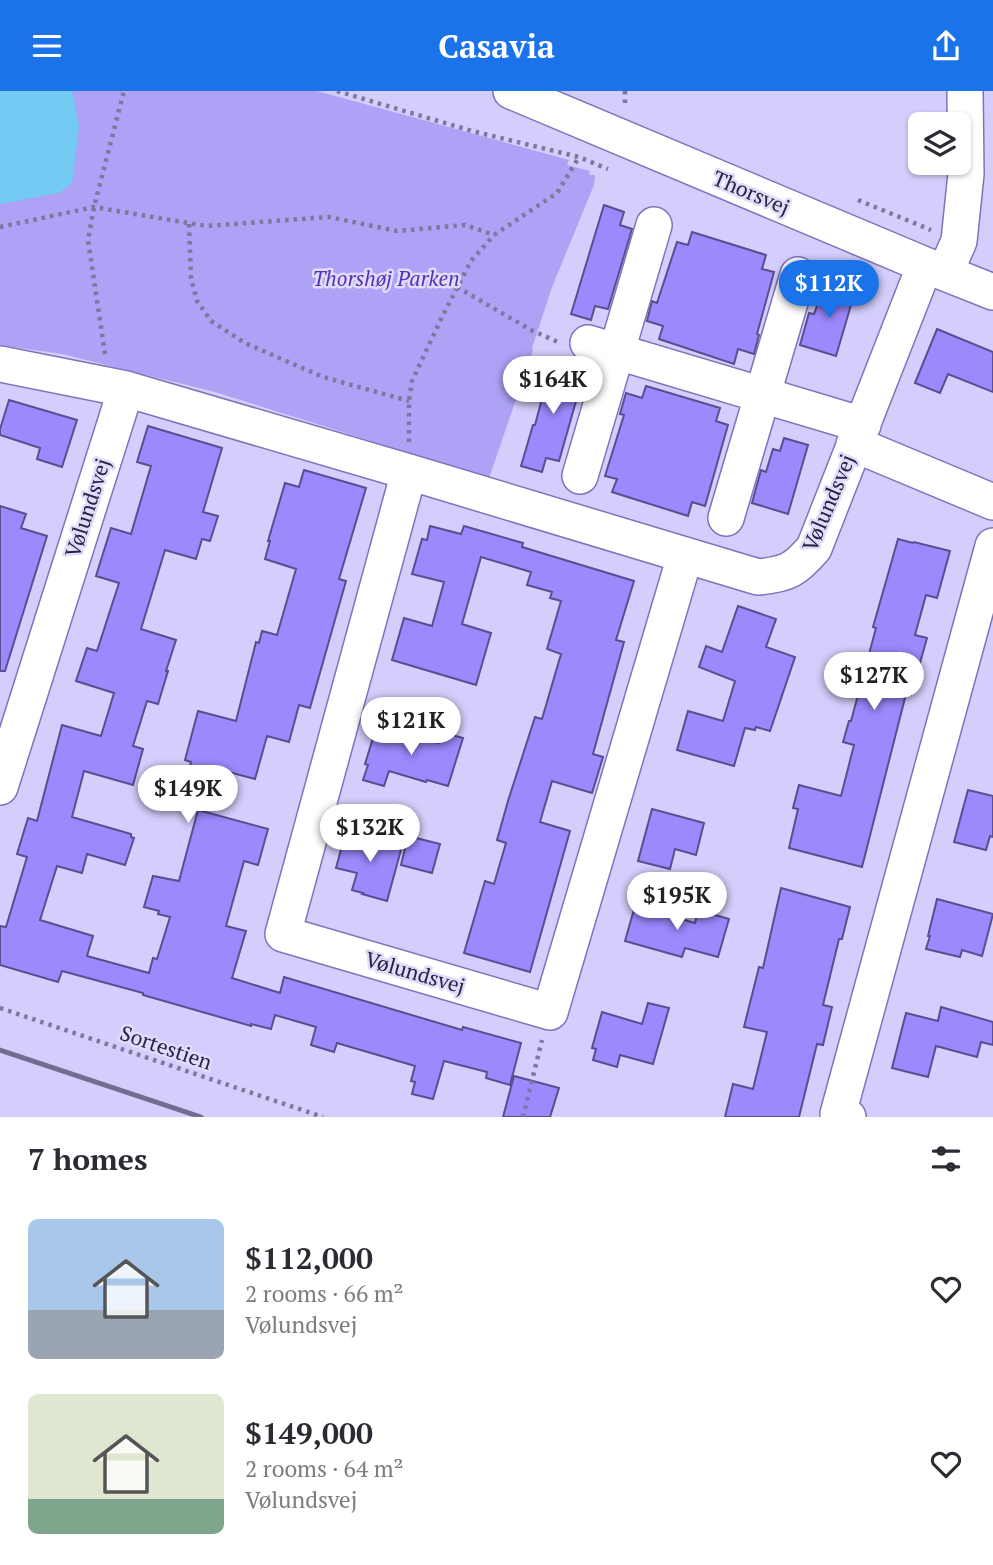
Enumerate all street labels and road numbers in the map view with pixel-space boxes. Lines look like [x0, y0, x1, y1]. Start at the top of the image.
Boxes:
street label: Thorsvej [709, 163, 794, 221]
street label: Vølundsvej [795, 450, 861, 555]
street label: Vølundsvej [58, 455, 116, 561]
street label: Vølundsvej [362, 944, 468, 1000]
street label: Sortestien [117, 1018, 217, 1076]

